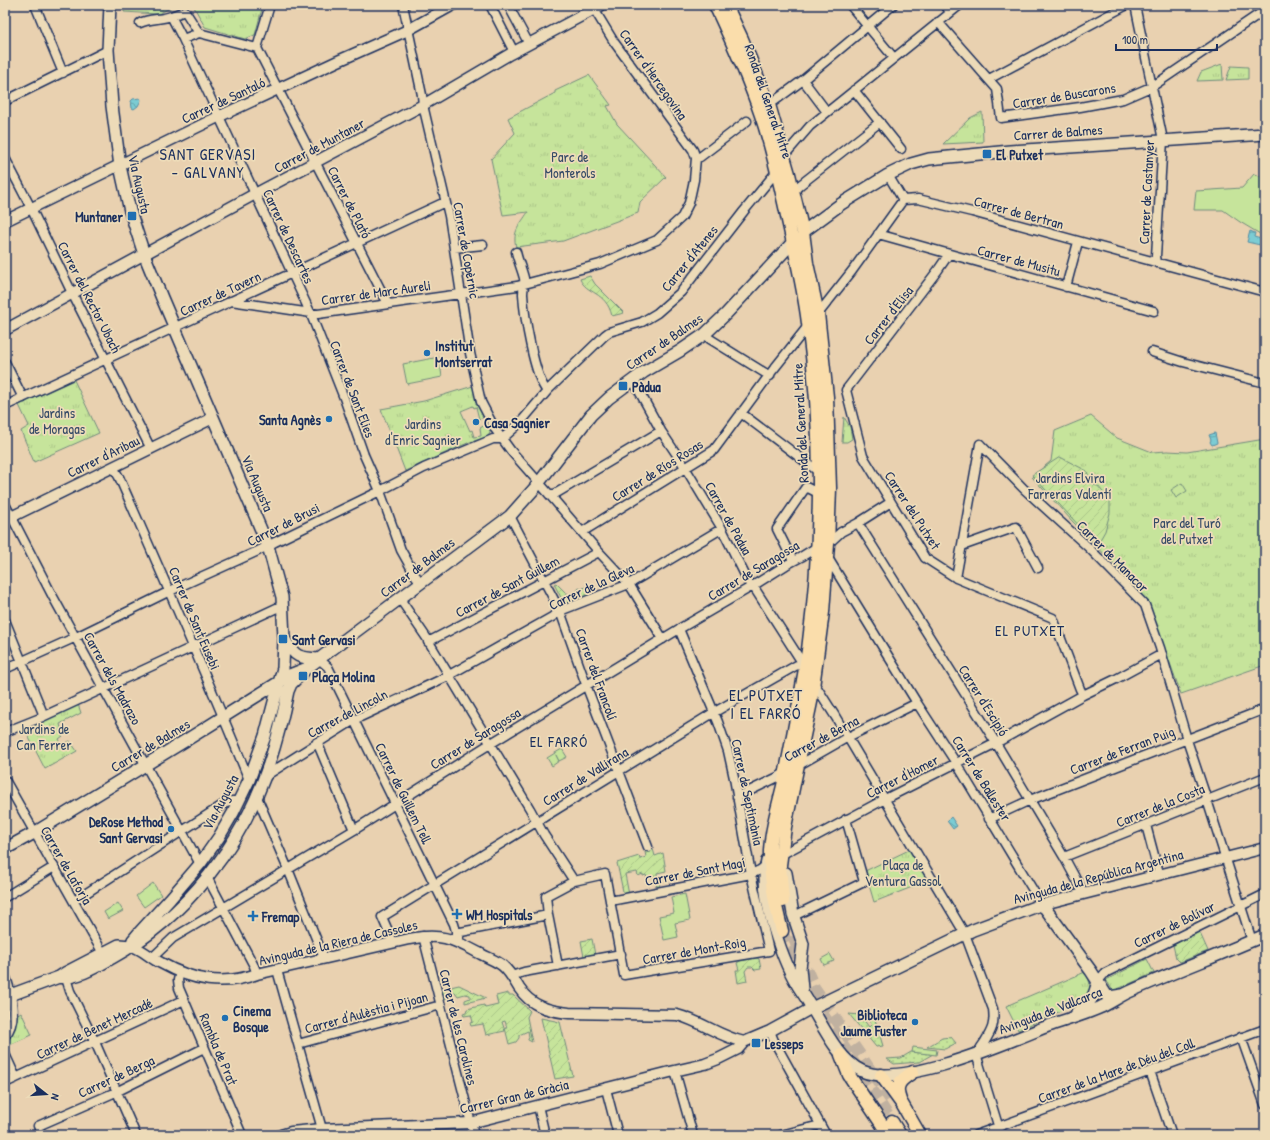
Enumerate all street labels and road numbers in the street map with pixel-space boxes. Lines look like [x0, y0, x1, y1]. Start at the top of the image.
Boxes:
street label: Carrer d'Hercegovina [615, 25, 693, 124]
street label: Ronda del General Mitre [741, 41, 798, 161]
street label: Carrer de Santaló [178, 72, 268, 128]
street label: Carrer de Buscarons [1011, 77, 1117, 113]
street label: Carrer de Muntaner [270, 113, 368, 177]
street label: Carrer de Balmes [1013, 119, 1103, 145]
street label: Carrer de Castanyer [1134, 139, 1159, 245]
street label: Via Augusta [123, 153, 156, 216]
street label: Carrer de Plató [324, 163, 377, 242]
street label: Carrer de Descartes [259, 186, 319, 286]
street label: Carrer de Bertran [972, 191, 1066, 233]
street label: Carrer de Copèrnic [448, 200, 485, 300]
street label: Carrer d'Atenes [656, 221, 722, 295]
street label: Carrer del Rector Ubach [54, 238, 126, 356]
street label: Carrer de Musitu [975, 240, 1063, 280]
street label: Carrer de Tavern [176, 266, 264, 320]
street label: Carrer de Marc Aureli [320, 275, 432, 309]
street label: Carrer d'Elisa [859, 281, 917, 348]
street label: Carrer de Balmes [622, 308, 706, 374]
street label: Carrer de Sant Elies [326, 338, 380, 440]
street label: Ronda del General Mitre [787, 362, 813, 483]
street label: Carrer d'Aribau [64, 430, 143, 482]
street label: Carrer de Ríos Rosas [608, 434, 706, 506]
street label: Via Augusta [237, 452, 279, 515]
street label: Carrer del Putxet [881, 467, 946, 553]
street label: Carrer de Pàdua [701, 478, 757, 559]
street label: Carrer de Brusi [243, 498, 323, 550]
street label: Carrer de Manacor [1073, 516, 1154, 597]
street label: Carrer de Balmes [376, 533, 458, 601]
street label: Carrer de Saragossa [704, 535, 803, 606]
street label: Carrer de Sant Guillem [452, 551, 562, 621]
street label: Carrer de la Gleva [545, 558, 637, 614]
street label: Carrer de Sant Eusebi [165, 564, 225, 672]
street label: Carrer del Francolí [572, 625, 622, 723]
street label: Carrer dels Madrazo [80, 628, 147, 728]
street label: Carrer d'Escipió [954, 661, 1014, 740]
street label: Carrer de Lincoln [304, 684, 390, 742]
street label: Carrer de Saragossa [426, 702, 525, 774]
street label: Carrer de Berna [780, 710, 862, 766]
street label: Carrer de Balmes [107, 714, 193, 776]
street label: Carrer de Ferran Puig [1067, 721, 1177, 780]
street label: Carrer de Ballester [948, 732, 1016, 825]
street label: Carrer de Septimània [726, 737, 769, 848]
street label: Carrer de Guillem Tell [371, 739, 437, 848]
street label: Carrer de Vallirana [539, 742, 632, 810]
street label: Carrer d'Homer [863, 749, 942, 802]
street label: Via Augusta [198, 771, 244, 833]
street label: Carrer de la Costa [1113, 778, 1208, 831]
street label: Carrer de Laforja [36, 822, 97, 909]
street label: Avinguda de la República Argentina [1011, 844, 1186, 909]
street label: Carrer de Sant Magí [643, 852, 747, 891]
street label: Carrer de Bolívar [1130, 896, 1218, 952]
street label: Avinguda de la Riera de Cassoles [257, 914, 419, 970]
street label: Carrer de Mont-Roig [641, 932, 747, 969]
street label: Carrer de les Carolines [435, 967, 483, 1087]
street label: Avinguda de Vallcarca [996, 981, 1105, 1039]
street label: Carrer d'Aulèstia i Pijoan [302, 986, 430, 1039]
street label: Carrer de Benet Mercadé [33, 993, 156, 1063]
street label: Rambla de Prat [195, 1010, 243, 1088]
street label: Carrer de la Mare de Déu del Coll [1035, 1032, 1198, 1107]
street label: Carrer de Berga [75, 1050, 158, 1103]
street label: Carrer Gran de Gràcia [458, 1074, 571, 1118]

